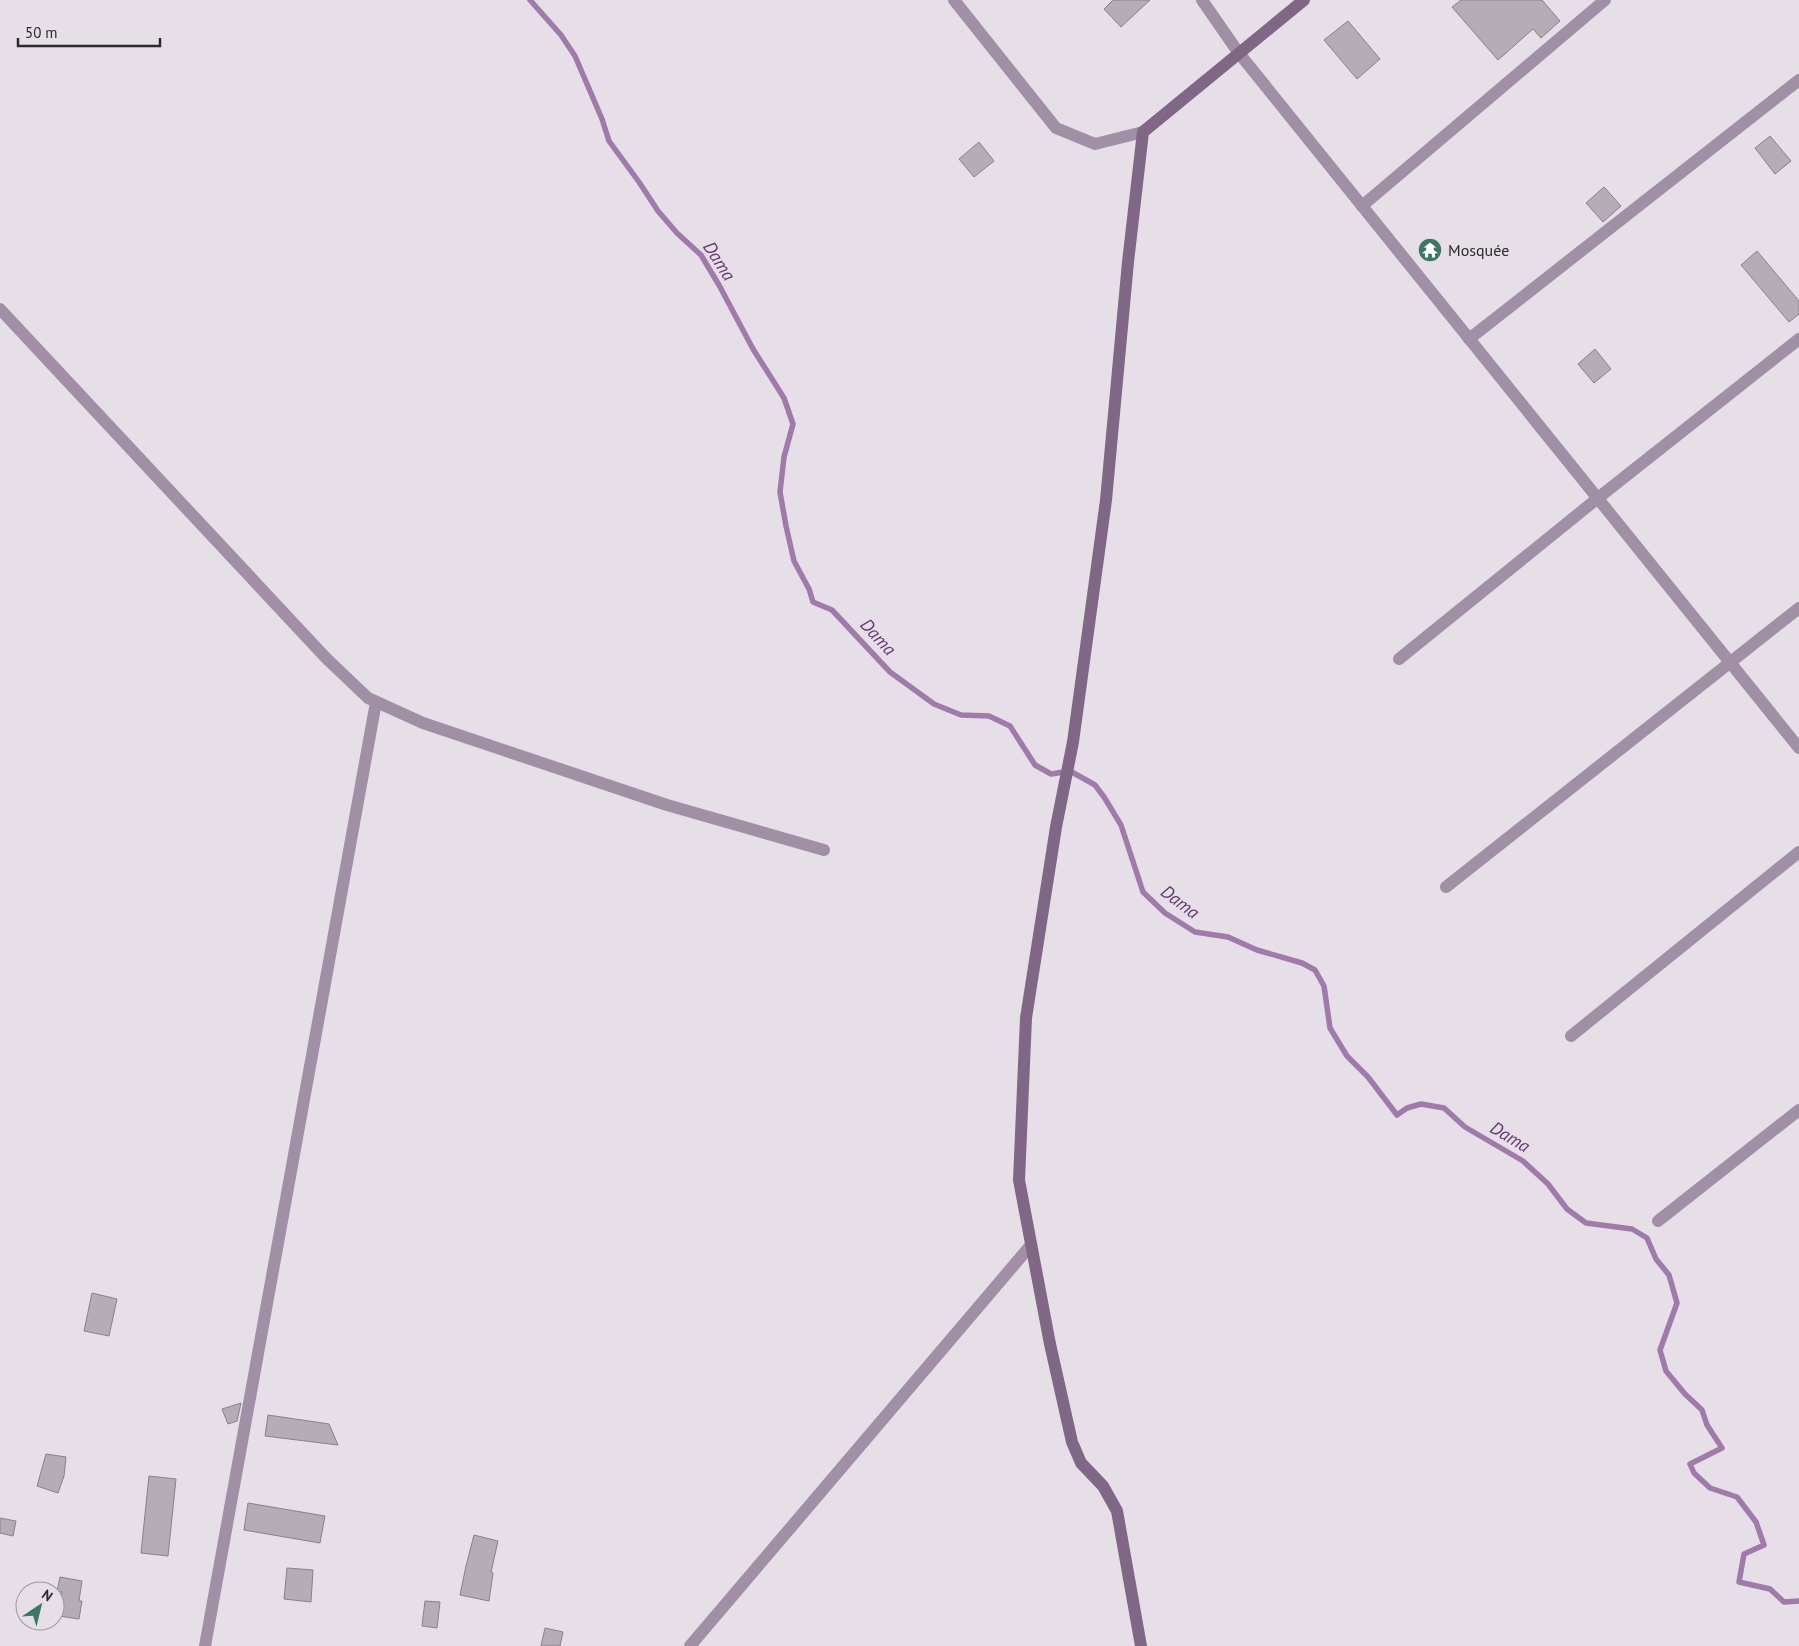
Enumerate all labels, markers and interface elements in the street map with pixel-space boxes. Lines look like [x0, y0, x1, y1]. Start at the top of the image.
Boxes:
scale bar [18, 15, 160, 47]
text: 50 m [25, 23, 58, 42]
water label: Dama [698, 237, 741, 285]
temple icon: Mosquée [1417, 237, 1443, 263]
place label: Mosquée [1448, 240, 1509, 260]
water label: Dama [855, 613, 901, 660]
water label: Dama [1156, 880, 1204, 924]
water label: Dama [1486, 1116, 1535, 1157]
north arrow [15, 1581, 65, 1631]
text: N [39, 1585, 56, 1605]

